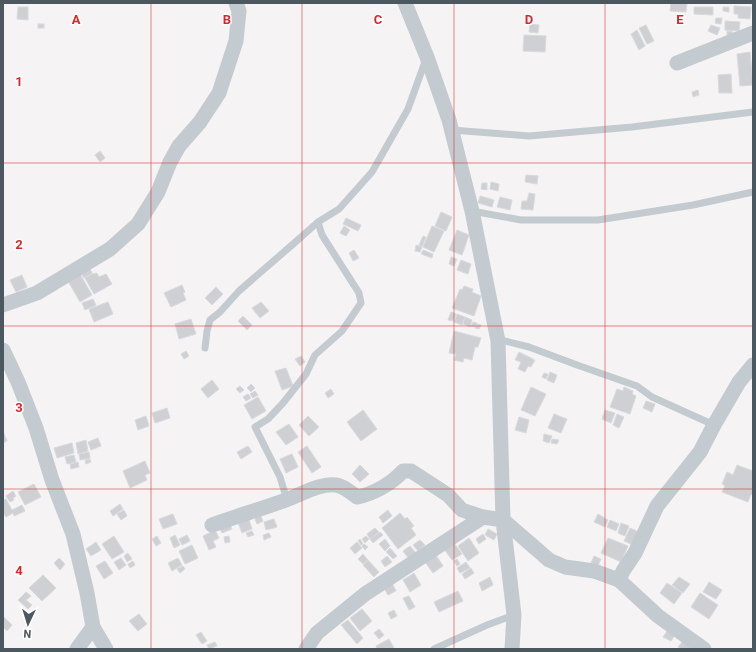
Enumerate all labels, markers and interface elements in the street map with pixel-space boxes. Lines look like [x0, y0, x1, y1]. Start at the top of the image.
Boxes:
text: A [72, 12, 81, 27]
text: B [223, 12, 231, 27]
text: C [374, 12, 383, 27]
text: D [525, 12, 533, 27]
text: E [676, 12, 684, 27]
text: 1 [15, 74, 23, 89]
text: 2 [15, 237, 23, 252]
text: 3 [15, 400, 23, 415]
text: 4 [15, 563, 23, 578]
north arrow [8, 604, 48, 644]
text: N [23, 627, 32, 640]

